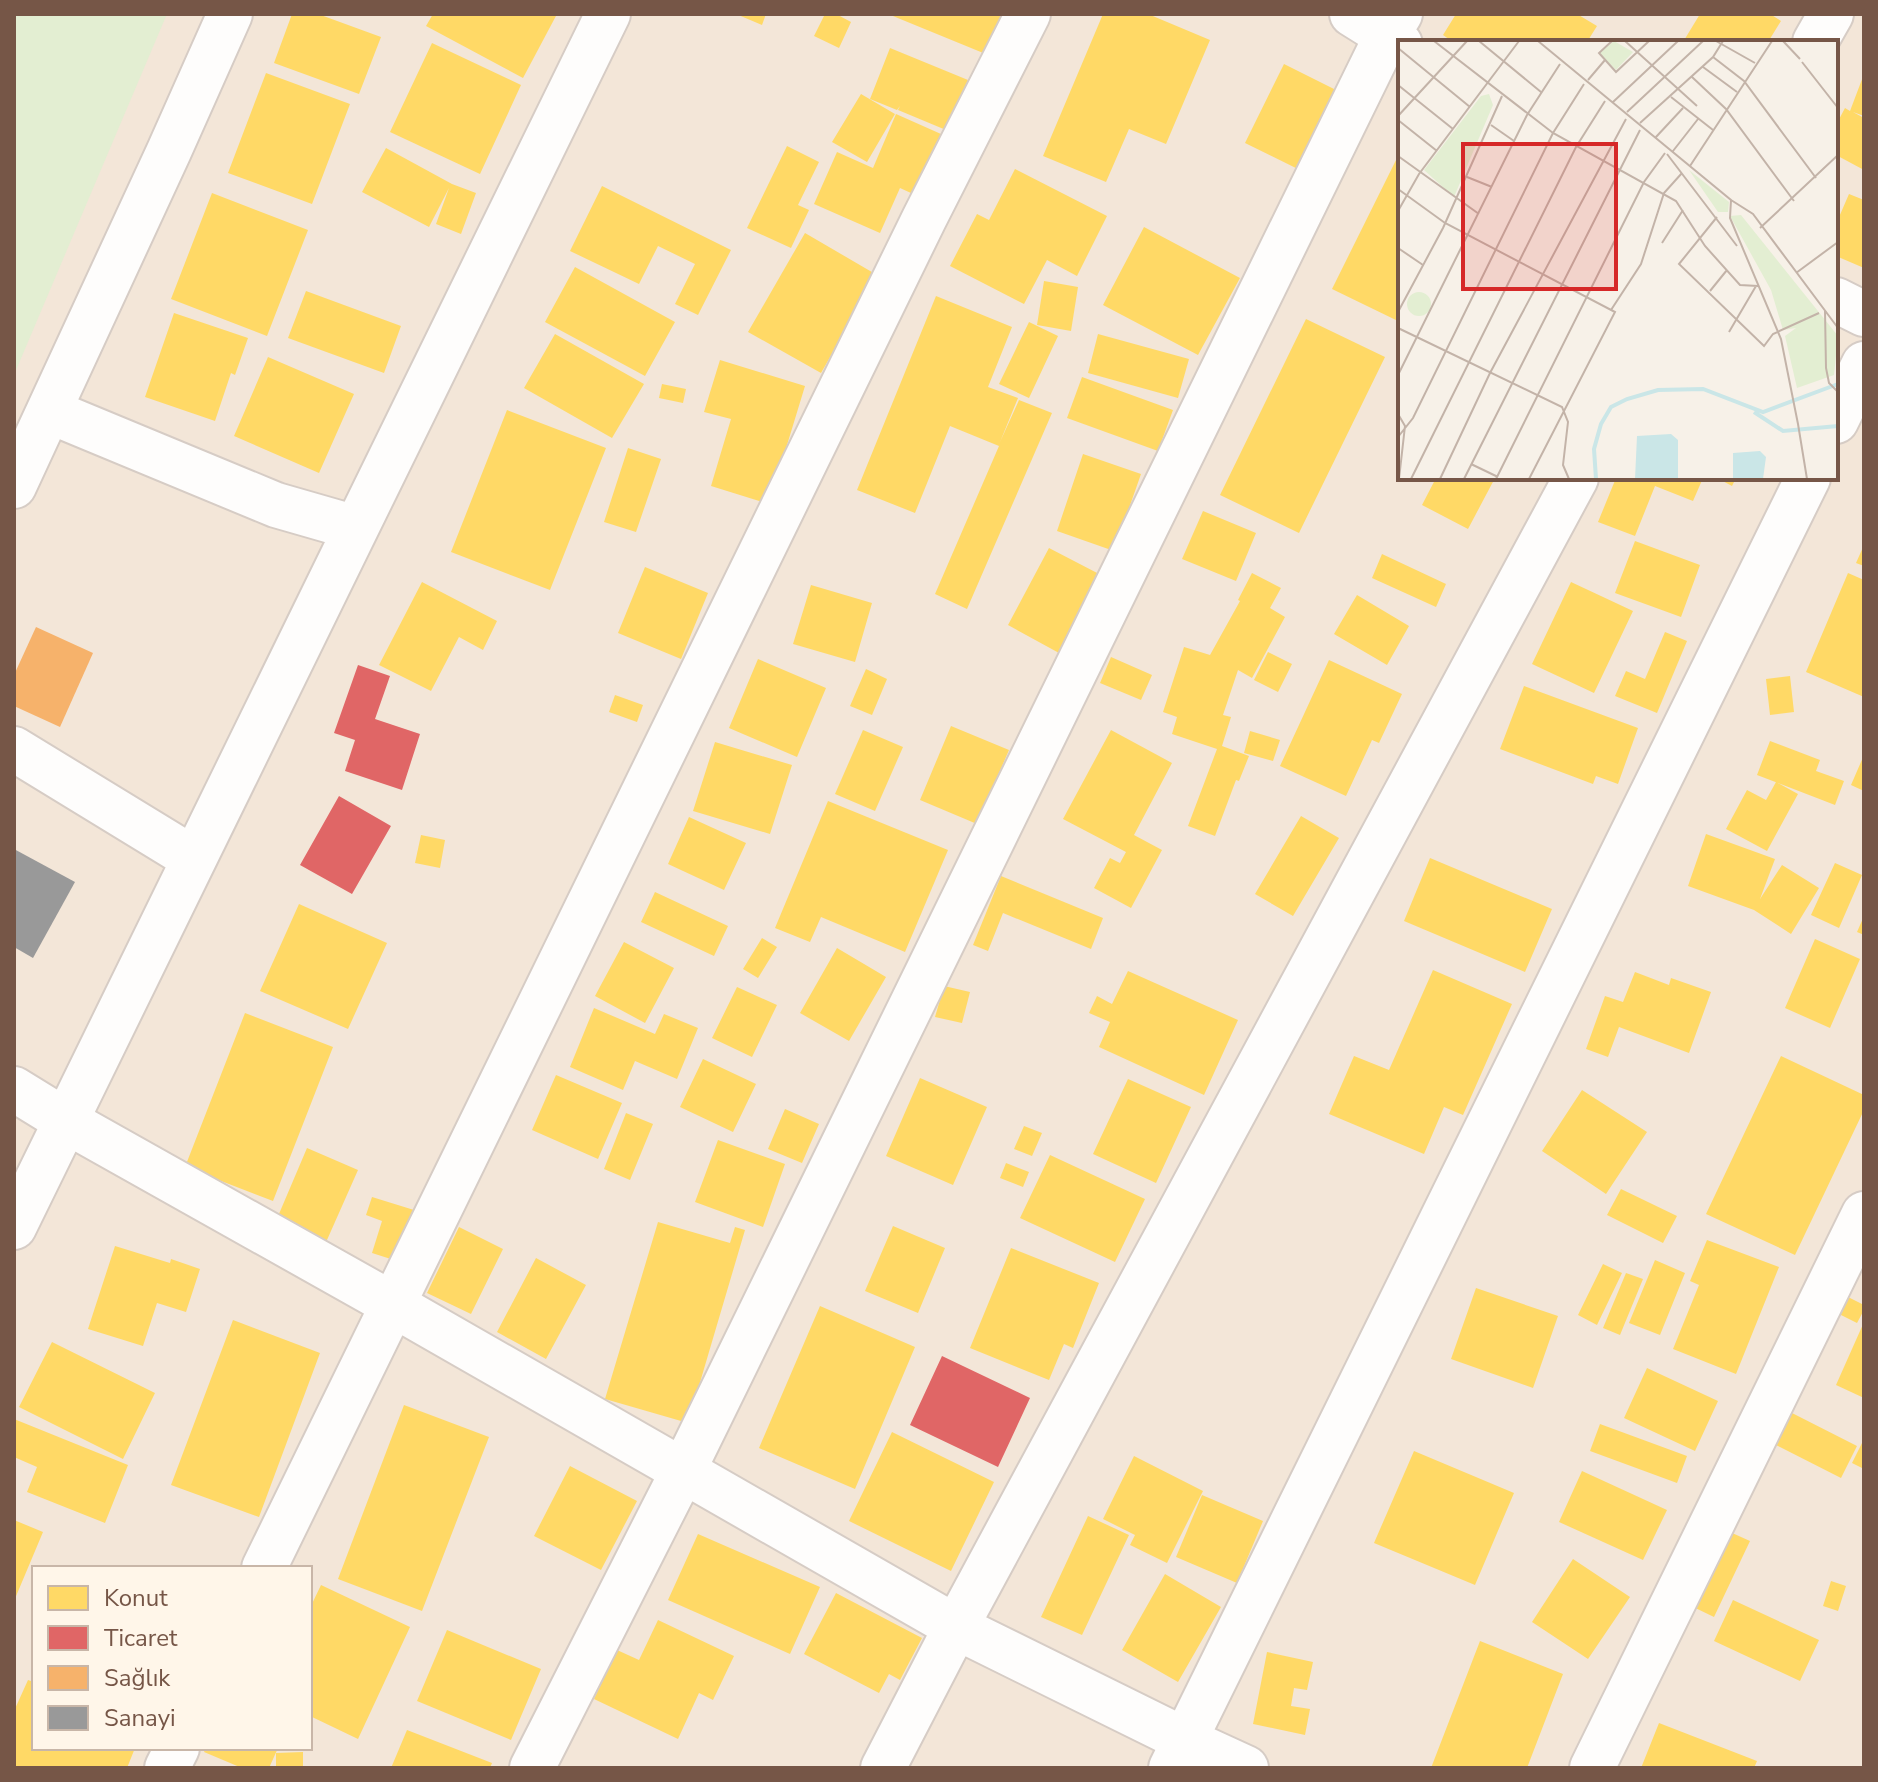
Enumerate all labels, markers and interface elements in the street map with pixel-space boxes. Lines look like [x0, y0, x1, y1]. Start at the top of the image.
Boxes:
inset map [1398, 40, 1838, 480]
legend [32, 1566, 312, 1750]
text: Konut [104, 1582, 168, 1614]
text: Ticaret [104, 1622, 178, 1654]
text: Sağlık [104, 1662, 171, 1694]
text: Sanayi [104, 1702, 176, 1734]

